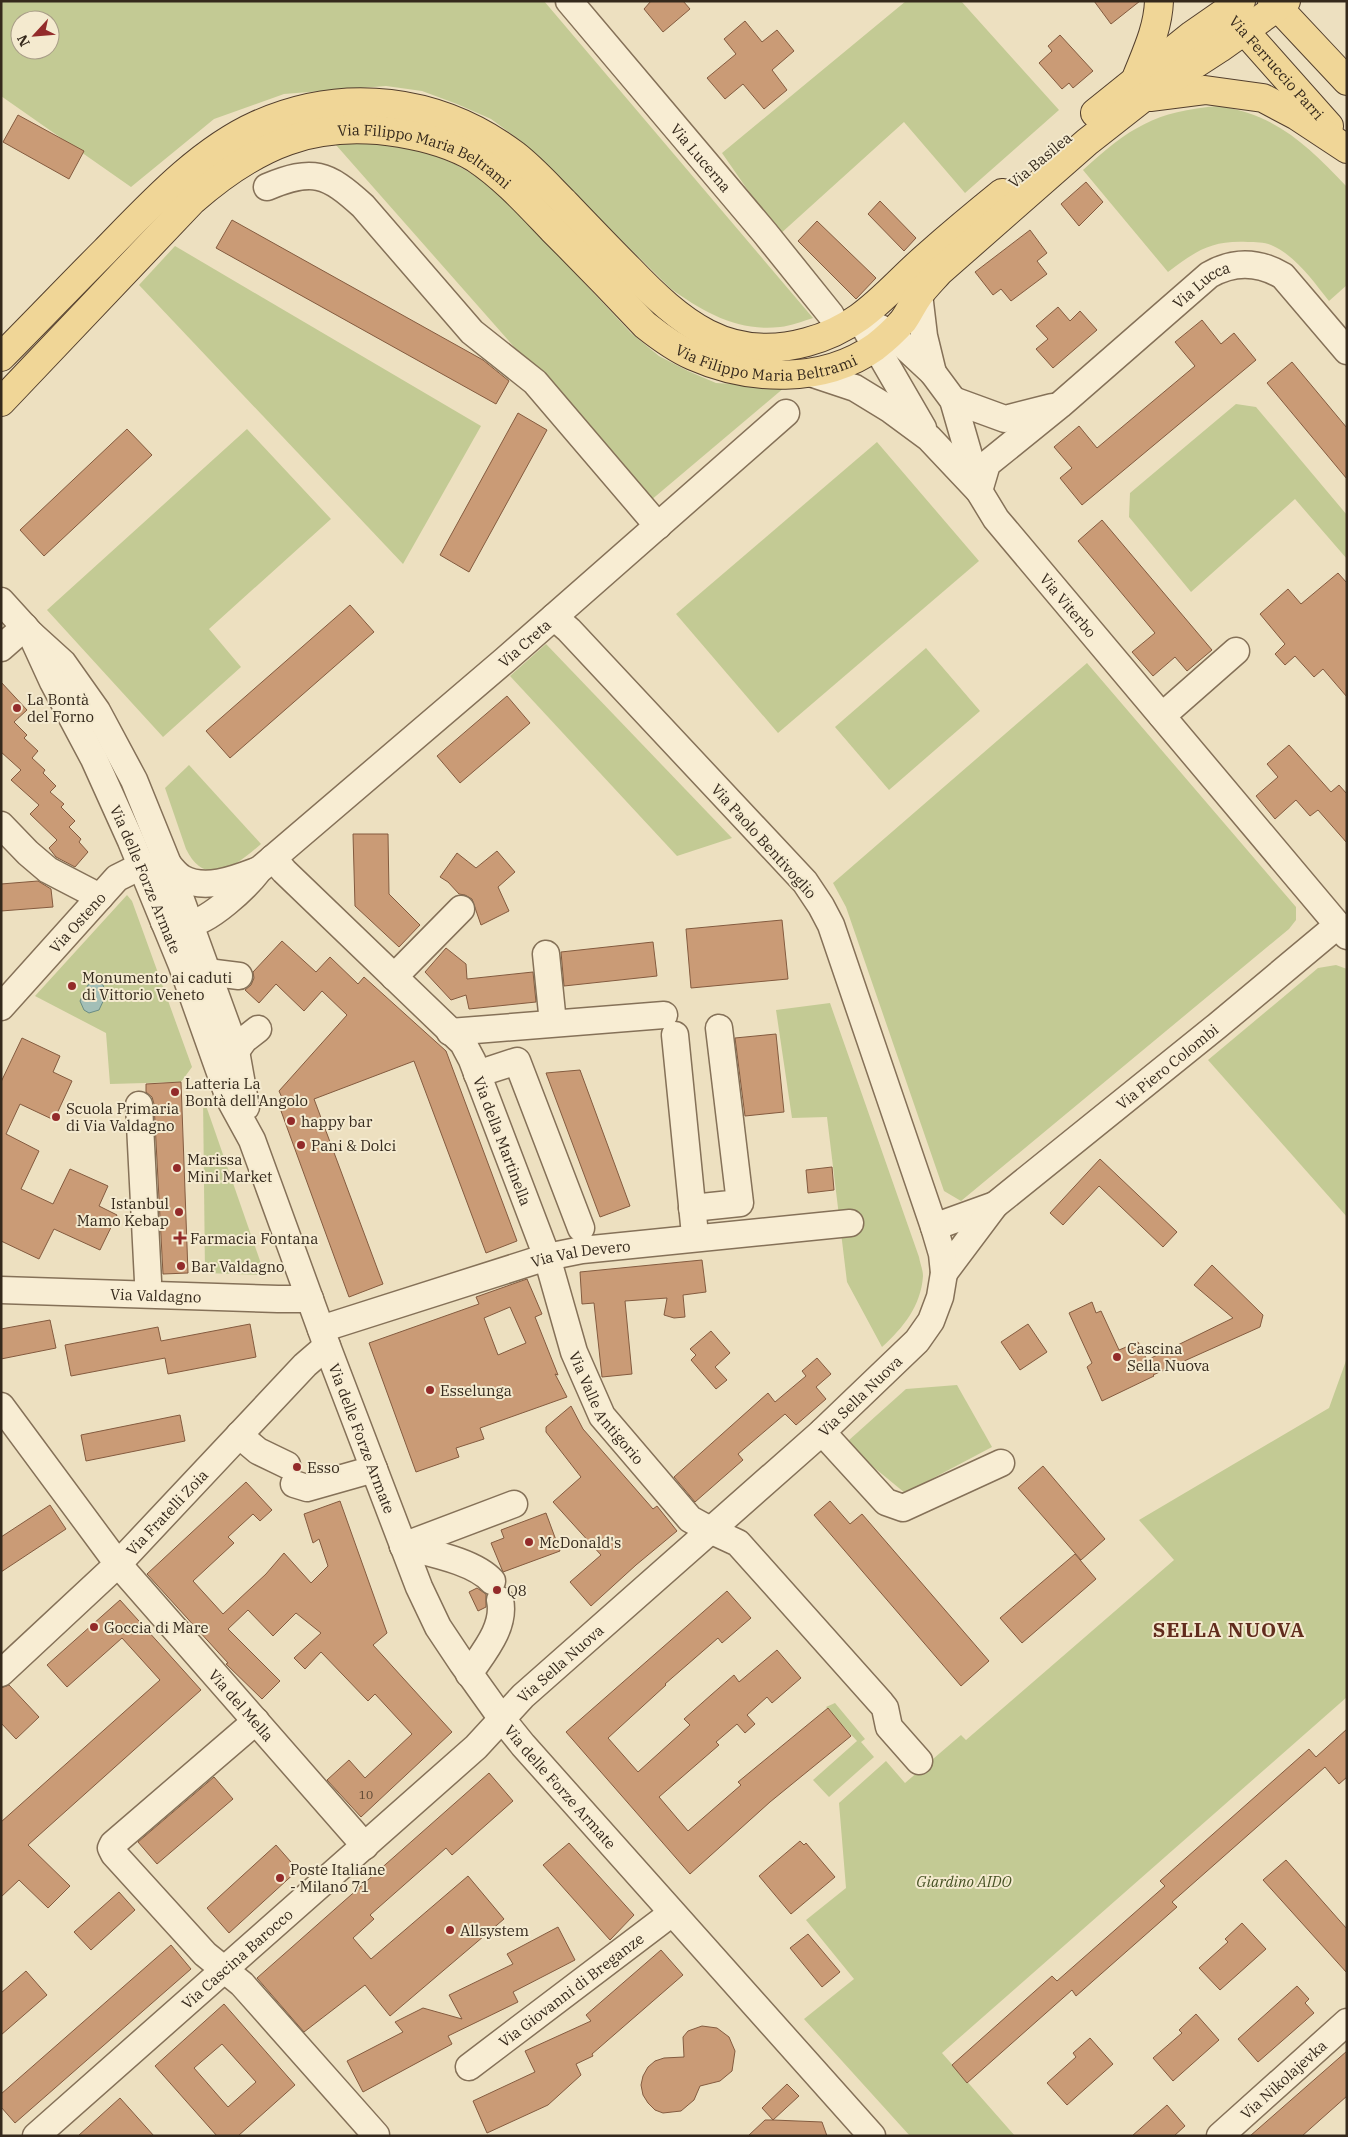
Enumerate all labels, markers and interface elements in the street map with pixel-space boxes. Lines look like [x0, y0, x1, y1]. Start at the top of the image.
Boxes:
north arrow [10, 10, 60, 60]
street label: Via Ferruccio Parri [1225, 11, 1328, 124]
text: N [13, 32, 34, 50]
street label: Via Lucerna [667, 119, 736, 196]
street label: Via Filippo Maria Beltrami [337, 120, 516, 192]
street label: Via Basilea [1004, 128, 1076, 192]
street label: Via Lucca [1168, 257, 1232, 312]
street label: Via Filippo Maria Beltrami [672, 339, 860, 384]
street label: Via Viterbo [1036, 569, 1101, 641]
street label: Via Creta [494, 615, 555, 671]
place label: La Bontà del Forno [27, 690, 94, 726]
marker: La Bontà del Forno [11, 702, 23, 714]
street label: Via Paolo Bentivoglio [707, 780, 821, 902]
street label: Via delle Forze Armate [106, 802, 186, 956]
street label: Via Osteno [45, 888, 110, 957]
place label: Monumento ai caduti di Vittorio Veneto [82, 968, 233, 1004]
marker: Monumento ai caduti di Vittorio Veneto [66, 980, 78, 992]
street label: Via Piero Colombi [1112, 1019, 1222, 1113]
street label: Via della Martinella [470, 1073, 536, 1208]
place label: Latteria La Bontà dell'Angolo [185, 1074, 308, 1110]
marker: Latteria La Bontà dell'Angolo [169, 1086, 181, 1098]
place label: Scuola Primaria di Via Valdagno [66, 1099, 179, 1135]
marker: Scuola Primaria di Via Valdagno [50, 1111, 62, 1123]
place label: happy bar [301, 1112, 373, 1131]
marker: happy bar [285, 1115, 297, 1127]
place label: Pani & Dolci [311, 1136, 397, 1155]
marker: Pani & Dolci [295, 1139, 307, 1151]
place label: Marissa Mini Market [187, 1150, 272, 1186]
marker: Marissa Mini Market [171, 1162, 183, 1174]
place label: Istanbul Mamo Kebap [77, 1194, 169, 1230]
marker: Istanbul Mamo Kebap [173, 1206, 185, 1218]
place label: Farmacia Fontana [190, 1229, 318, 1248]
marker: Farmacia Fontana [174, 1232, 186, 1244]
street label: Via Val Devero [528, 1236, 631, 1271]
place label: Bar Valdagno [191, 1257, 284, 1276]
marker: Bar Valdagno [175, 1260, 187, 1272]
street label: Via Valdagno [110, 1284, 202, 1306]
place label: Cascina Sella Nuova [1127, 1339, 1210, 1375]
street label: Via Valle Antigorio [565, 1348, 648, 1468]
street label: Via Sella Nuova [814, 1351, 906, 1440]
marker: Cascina Sella Nuova [1111, 1351, 1123, 1363]
street label: Via delle Forze Armate [325, 1360, 400, 1516]
place label: Esselunga [440, 1381, 512, 1400]
marker: Esselunga [424, 1384, 436, 1396]
place label: Esso [307, 1458, 340, 1477]
marker: Esso [291, 1461, 303, 1473]
street label: Via Fratelli Zoia [122, 1465, 212, 1559]
place label: McDonald's [539, 1533, 621, 1552]
marker: McDonald's [523, 1536, 535, 1548]
place label: Q8 [507, 1581, 527, 1600]
marker: Q8 [491, 1584, 503, 1596]
district label: SELLA NUOVA [1153, 1616, 1305, 1643]
place label: Goccia di Mare [104, 1618, 208, 1637]
street label: Via Sella Nuova [513, 1620, 607, 1706]
marker: Goccia di Mare [88, 1621, 100, 1633]
street label: Via del Mella [205, 1665, 278, 1745]
street label: Via delle Forze Armate [501, 1721, 620, 1853]
house number: 10 [359, 1787, 373, 1802]
place label: Poste Italiane - Milano 71 [290, 1860, 385, 1896]
marker: Poste Italiane - Milano 71 [274, 1872, 286, 1884]
park label: Giardino AIDO [916, 1872, 1012, 1891]
street label: Via Cascina Barocco [177, 1904, 296, 2013]
place label: Allsystem [460, 1921, 529, 1940]
marker: Allsystem [444, 1924, 456, 1936]
street label: Via Giovanni di Breganze [495, 1929, 647, 2051]
street label: Via Nikolajevka [1236, 2035, 1330, 2123]

